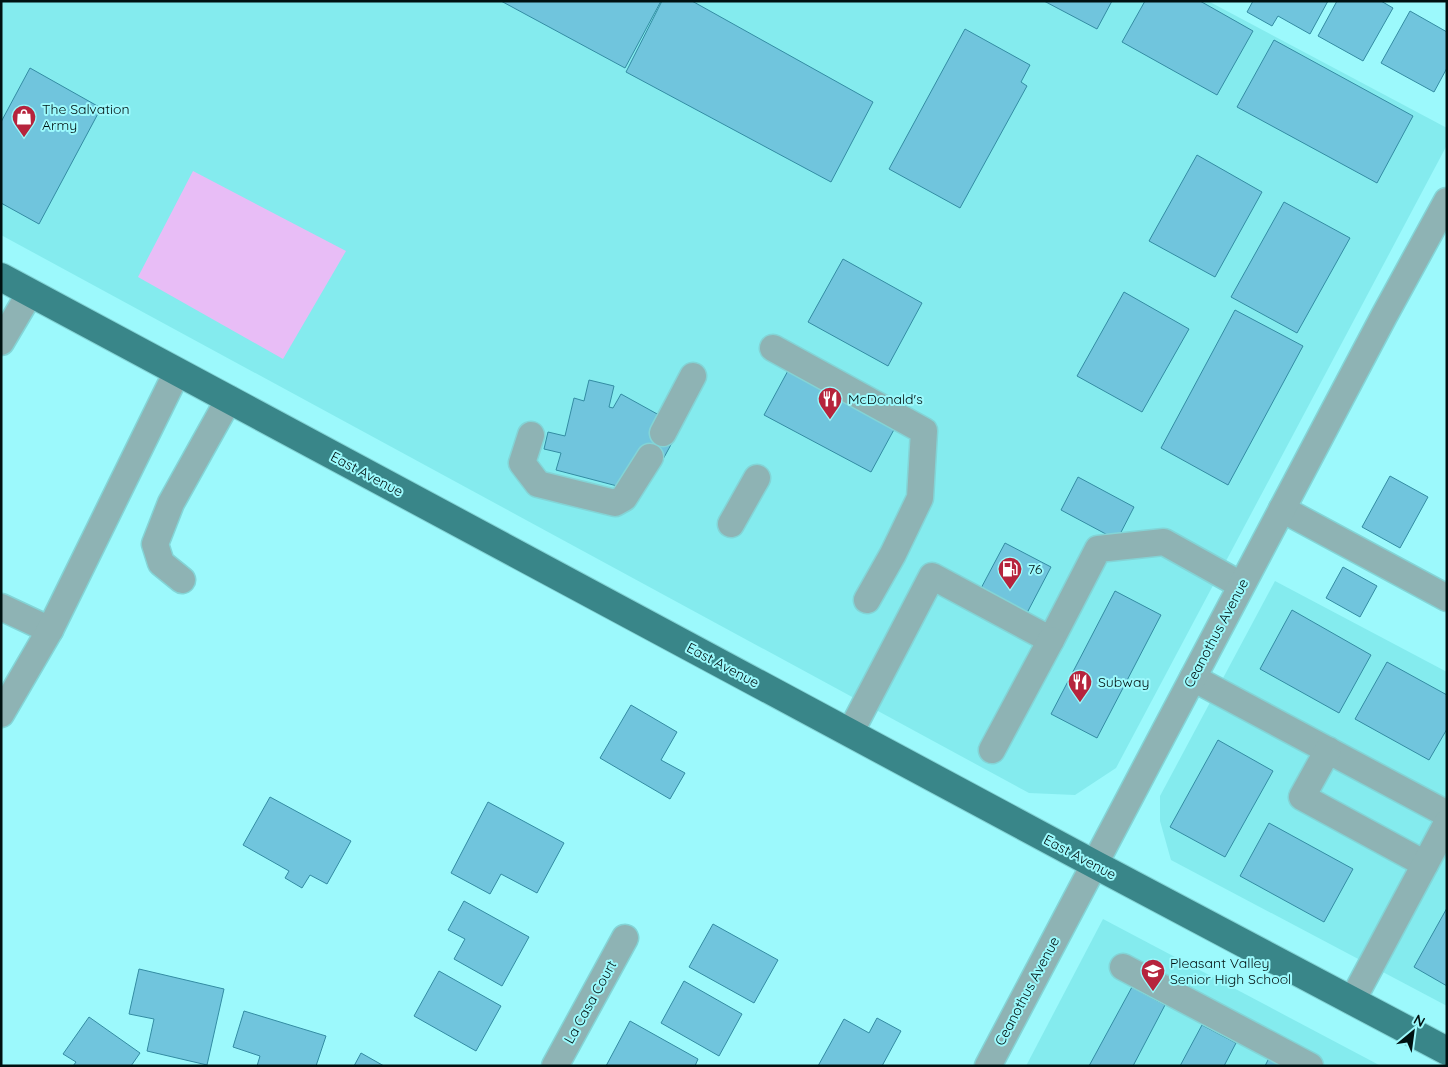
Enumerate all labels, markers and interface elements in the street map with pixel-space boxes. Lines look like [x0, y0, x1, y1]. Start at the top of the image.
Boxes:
place label: The Salvation Army [42, 100, 130, 134]
shop icon: The Salvation Army [11, 104, 37, 138]
restaurant icon: McDonald's [817, 386, 843, 420]
place label: McDonald's [848, 390, 923, 408]
street label: East Avenue [328, 447, 406, 501]
fuel station icon: 76 [997, 556, 1023, 590]
place label: 76 [1028, 560, 1043, 578]
street label: Ceanothus Avenue [1180, 575, 1252, 691]
street label: East Avenue [684, 638, 762, 692]
restaurant icon: Subway [1067, 669, 1093, 703]
place label: Subway [1098, 673, 1149, 691]
street label: East Avenue [1041, 830, 1119, 884]
street label: Ceanothus Avenue [991, 933, 1063, 1049]
place label: Pleasant Valley Senior High School [1170, 954, 1291, 988]
street label: La Casa Court [560, 957, 620, 1047]
school or university icon: Pleasant Valley Senior High School [1140, 958, 1166, 992]
north arrow [1388, 1007, 1438, 1057]
text: N [1410, 1010, 1428, 1031]

